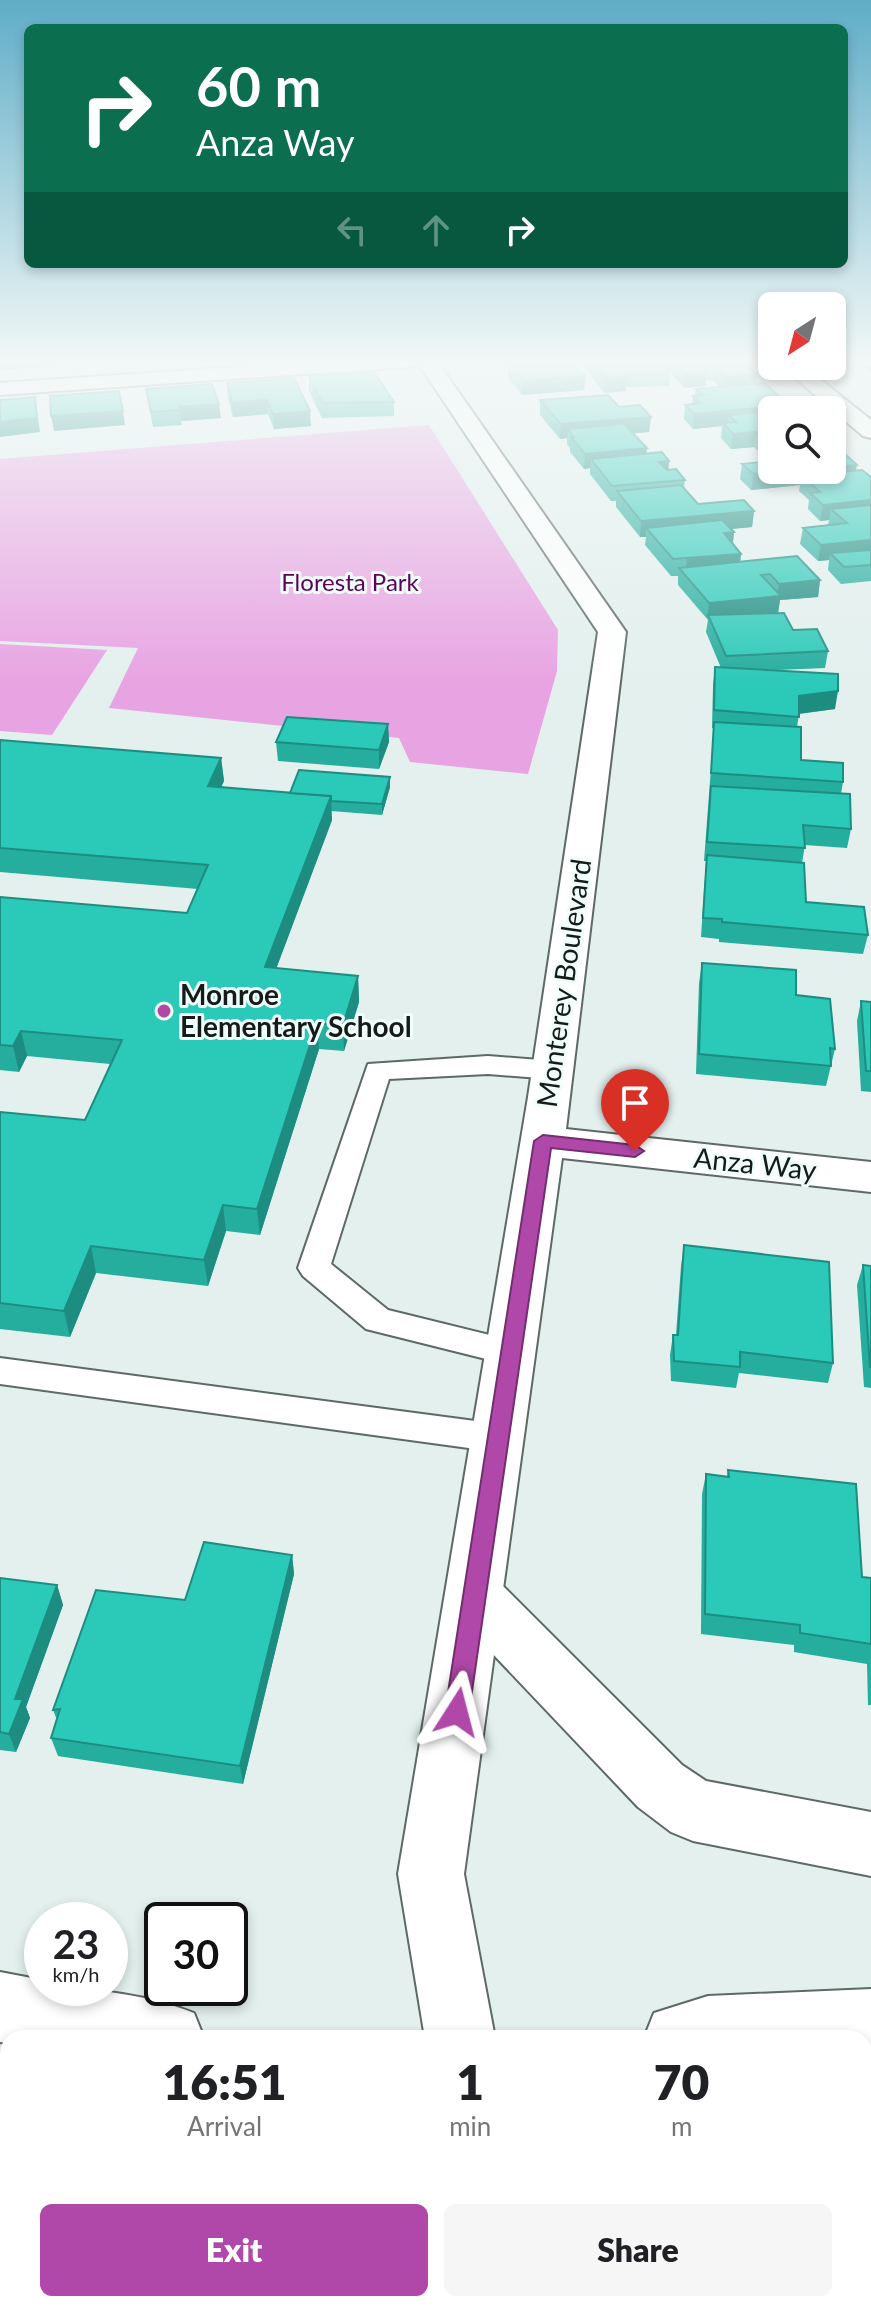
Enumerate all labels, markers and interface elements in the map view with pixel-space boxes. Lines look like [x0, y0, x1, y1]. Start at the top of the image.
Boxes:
text: 60 m [196, 52, 321, 119]
icon: right [64, 56, 168, 160]
text: Anza Way [196, 120, 355, 164]
icon: left [330, 208, 374, 252]
icon: ahead [414, 208, 458, 252]
icon: right [498, 208, 542, 252]
north arrow [758, 292, 846, 380]
map controls [758, 292, 846, 484]
button: search [758, 396, 846, 484]
park label: Floresta Park [281, 567, 420, 596]
street label: Monterey Boulevard [529, 857, 597, 1109]
place label: Monroe Elementary School [180, 977, 412, 1043]
marker: Monroe Elementary School [155, 1002, 173, 1020]
pin [601, 1069, 669, 1151]
icon: arrive [613, 1081, 657, 1125]
street label: Anza Way [692, 1140, 819, 1186]
position arrow [415, 1670, 499, 1754]
speed limit sign: 30 [144, 1902, 248, 2006]
text: 23 [53, 1920, 99, 1968]
text: km/h [53, 1962, 99, 1986]
text: 16:51 [163, 2053, 287, 2110]
text: 1 [456, 2053, 484, 2110]
text: 70 [654, 2053, 709, 2110]
text: Arrival [187, 2110, 262, 2142]
text: min [449, 2110, 491, 2142]
text: m [671, 2110, 692, 2142]
button: Exit [40, 2204, 428, 2296]
button: Share [444, 2204, 832, 2296]

